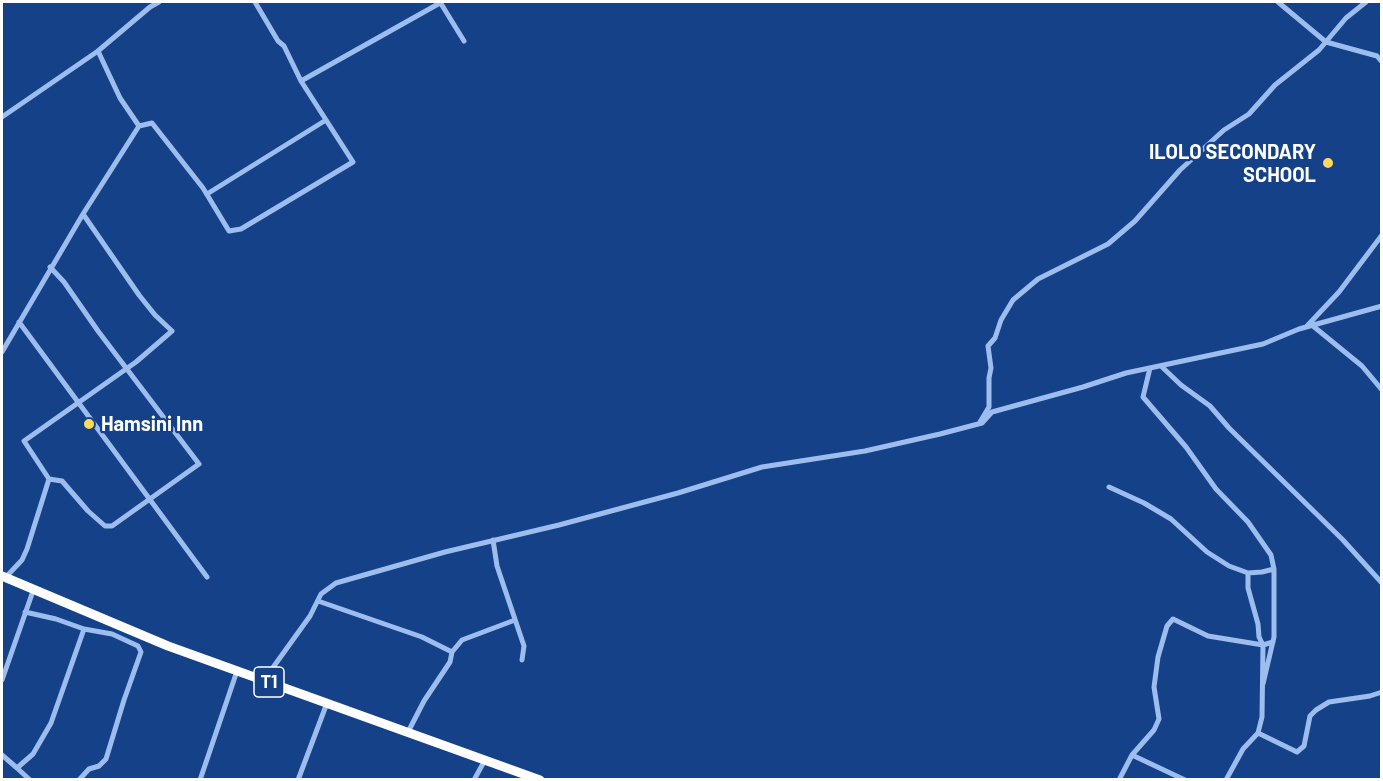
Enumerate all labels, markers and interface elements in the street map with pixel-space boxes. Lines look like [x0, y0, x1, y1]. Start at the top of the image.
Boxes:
place label: ILOLO SECONDARY SCHOOL [1149, 140, 1316, 187]
marker: ILOLO SECONDARY SCHOOL [1321, 156, 1335, 170]
place label: Hamsini Inn [101, 412, 203, 436]
marker: Hamsini Inn [82, 417, 96, 431]
road number: T1 [254, 667, 284, 697]

